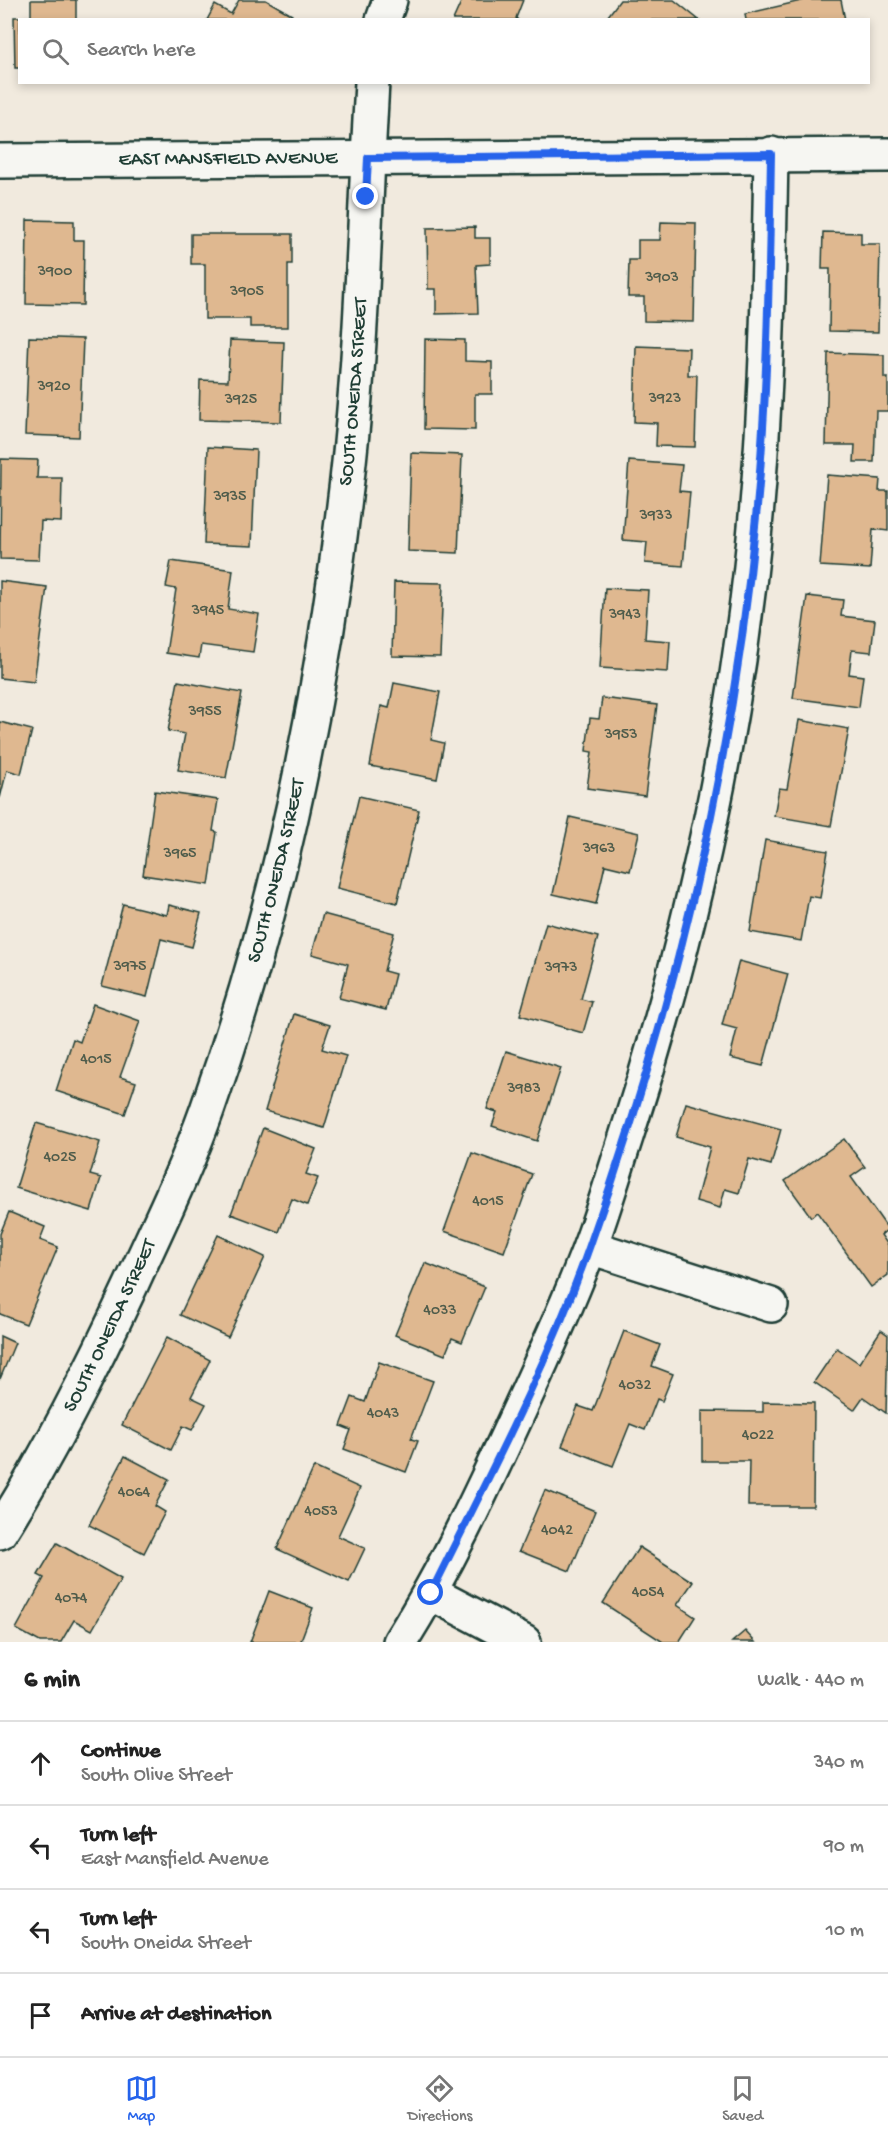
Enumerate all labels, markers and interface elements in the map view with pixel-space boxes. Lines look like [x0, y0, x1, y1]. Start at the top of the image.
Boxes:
search box [18, 18, 870, 84]
icon: search [39, 35, 72, 68]
text: Search here [87, 38, 195, 64]
street label: EAST MANSFIELD AVENUE [118, 147, 339, 172]
route end [352, 183, 378, 209]
house number: 3900 [37, 263, 72, 282]
house number: 3903 [644, 269, 679, 288]
house number: 3905 [229, 283, 264, 302]
street label: SOUTH ONEIDA STREET [335, 296, 373, 487]
house number: 3920 [36, 378, 71, 397]
house number: 3923 [648, 390, 681, 409]
house number: 3925 [224, 391, 257, 410]
house number: 3935 [212, 488, 247, 507]
house number: 3933 [639, 507, 672, 526]
house number: 3945 [191, 602, 224, 621]
house number: 3943 [608, 606, 641, 625]
house number: 3955 [187, 703, 222, 722]
house number: 3953 [603, 726, 638, 745]
street label: SOUTH ONEIDA STREET [243, 775, 311, 966]
house number: 3963 [582, 840, 615, 859]
house number: 3965 [163, 845, 196, 864]
house number: 3975 [112, 958, 147, 977]
house number: 3973 [544, 959, 577, 978]
house number: 4015 [80, 1051, 112, 1070]
house number: 3983 [506, 1080, 541, 1099]
house number: 4025 [44, 1149, 76, 1168]
house number: 4015 [472, 1193, 504, 1212]
street label: SOUTH ONEIDA STREET [59, 1235, 162, 1416]
house number: 4033 [423, 1302, 457, 1321]
house number: 4032 [619, 1377, 652, 1396]
house number: 4043 [367, 1405, 399, 1424]
house number: 4022 [742, 1427, 774, 1446]
house number: 4064 [118, 1484, 151, 1503]
house number: 4053 [304, 1503, 338, 1522]
house number: 4042 [541, 1522, 573, 1541]
route start [417, 1579, 443, 1605]
house number: 4054 [632, 1584, 665, 1603]
house number: 4074 [55, 1590, 88, 1609]
text: 6 min [24, 1666, 80, 1697]
text: Walk · 440 m [758, 1670, 864, 1693]
text: Continue [81, 1739, 161, 1765]
icon: ahead [24, 1747, 57, 1780]
text: 340 m [814, 1752, 864, 1775]
text: South Olive Street [81, 1765, 232, 1788]
text: Turn left [81, 1823, 155, 1849]
icon: left [24, 1831, 57, 1864]
text: 90 m [824, 1836, 864, 1859]
text: East Mansfield Avenue [81, 1849, 268, 1872]
text: Turn left [81, 1907, 155, 1933]
icon: left [24, 1915, 57, 1948]
text: 10 m [826, 1920, 864, 1943]
text: South Oneida Street [81, 1933, 251, 1956]
icon: arrive [24, 1999, 57, 2032]
text: Arrive at destination [81, 2002, 271, 2028]
tab: Map [125, 2072, 158, 2127]
tab: Directions [407, 2072, 473, 2127]
tab: Saved [722, 2072, 763, 2127]

